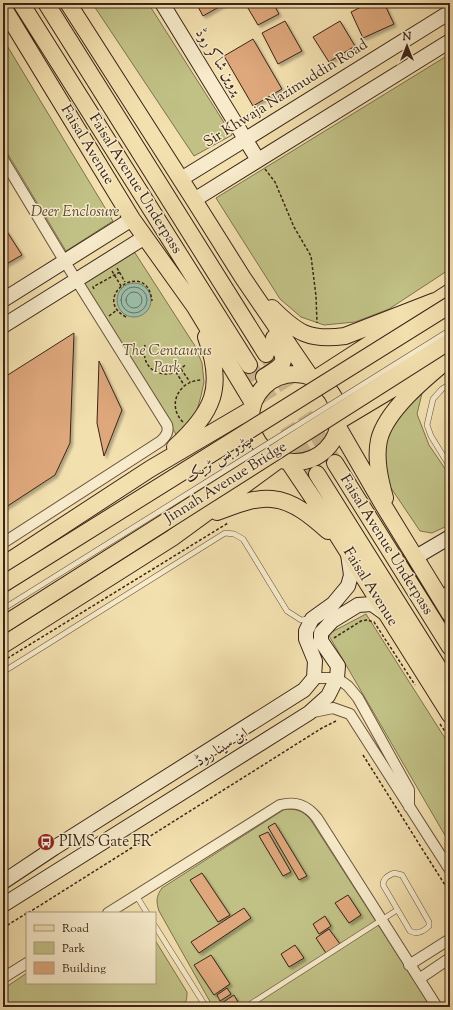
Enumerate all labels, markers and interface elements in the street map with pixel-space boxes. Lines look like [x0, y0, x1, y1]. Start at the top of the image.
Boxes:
street label: پروین شاکر روڈ [189, 25, 247, 100]
north arrow [387, 26, 427, 66]
text: N [402, 29, 412, 45]
street label: Sir Khwaja Nazimuddin Road [200, 34, 373, 153]
street label: Faisal Avenue [55, 101, 119, 189]
street label: Faisal Avenue Underpass [83, 110, 187, 258]
park label: Deer Enclosure [31, 202, 119, 223]
park label: The Centaurus Park [122, 341, 212, 379]
street label: میٹرو بس ٹریک [181, 429, 259, 489]
street label: Jinnah Avenue Bridge [160, 437, 291, 530]
street label: Faisal Avenue Underpass [336, 472, 436, 618]
street label: Faisal Avenue [339, 544, 401, 630]
street label: ابن سینا روڈ [191, 723, 253, 773]
bus stop icon: PIMS Gate FR [36, 832, 56, 852]
place label: PIMS Gate FR [59, 832, 152, 853]
legend [26, 912, 156, 984]
text: Road [62, 920, 89, 938]
text: Park [62, 940, 85, 958]
text: Building [62, 960, 106, 978]

